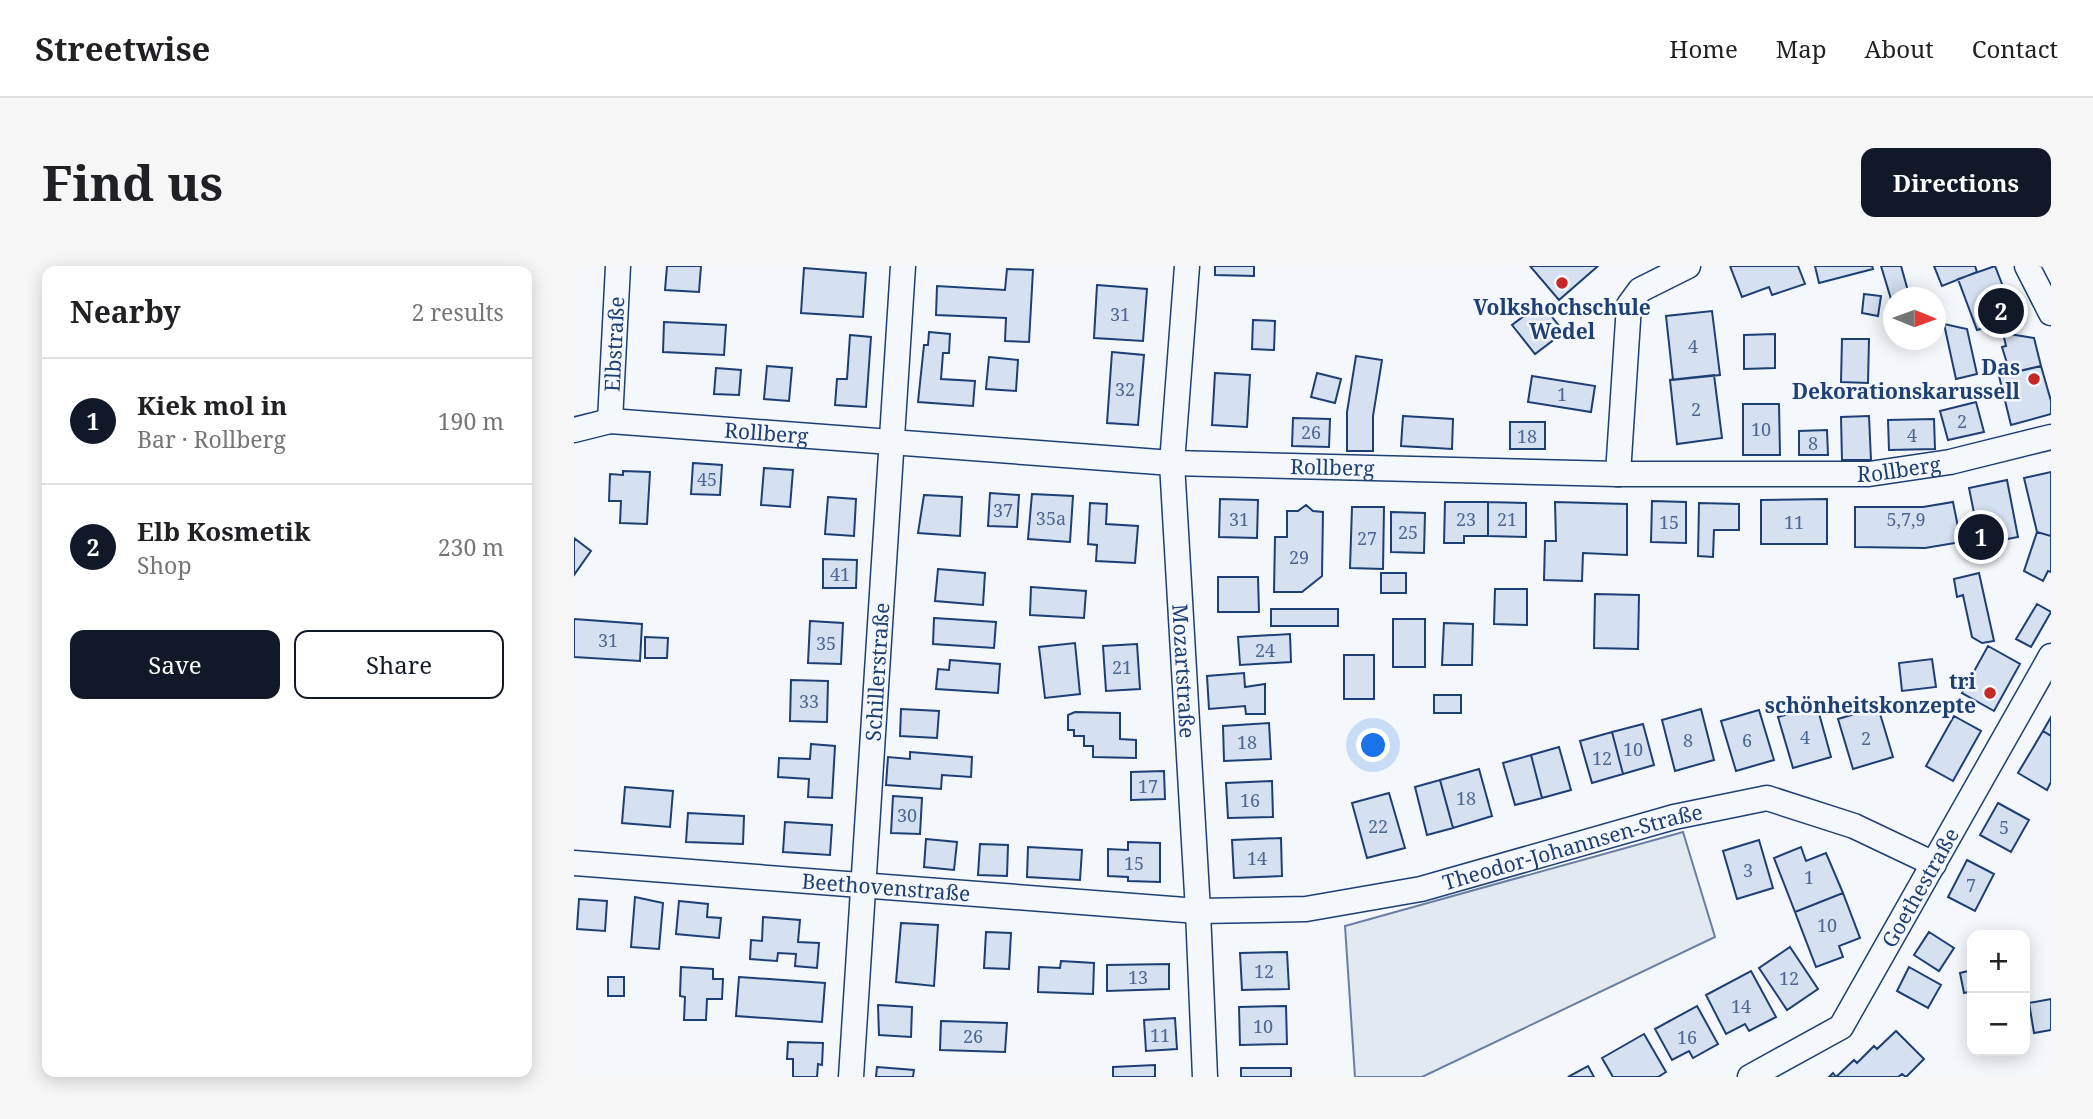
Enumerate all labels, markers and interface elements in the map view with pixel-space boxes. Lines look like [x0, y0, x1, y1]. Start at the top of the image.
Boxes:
text: Streetwise [35, 26, 210, 71]
text: Home [1669, 32, 1738, 65]
text: Map [1776, 32, 1827, 65]
text: About [1865, 32, 1934, 65]
text: Contact [1972, 32, 2058, 65]
button: Directions [1861, 148, 2051, 217]
text: Find us [42, 149, 223, 215]
marker: Volkshochschule Wedel [1554, 275, 1570, 291]
pin: 2 [1978, 285, 2024, 337]
north arrow [1883, 287, 1946, 350]
text: Nearby [70, 291, 181, 332]
place label: Volkshochschule Wedel [1473, 293, 1651, 345]
text: 2 results [411, 296, 504, 328]
street label: Elbstraße [598, 296, 630, 393]
house number: 31 [1110, 302, 1130, 326]
house number: 4 [1688, 334, 1698, 358]
place label: Das Dekorationskarussell [1792, 353, 2021, 405]
marker: Das Dekorationskarussell [2026, 371, 2042, 387]
house number: 32 [1115, 377, 1135, 401]
house number: 1 [1557, 382, 1567, 406]
text: Kiek mol in [137, 387, 287, 423]
house number: 2 [1691, 397, 1701, 421]
text: 1 [87, 405, 100, 437]
text: 190 m [438, 405, 504, 437]
house number: 2 [1957, 409, 1967, 433]
street label: Rollberg [723, 416, 810, 450]
house number: 10 [1751, 417, 1771, 441]
house number: 26 [1301, 420, 1321, 444]
text: Bar · Rollberg [137, 423, 286, 455]
house number: 4 [1907, 423, 1917, 447]
house number: 18 [1517, 424, 1537, 448]
house number: 8 [1808, 431, 1818, 455]
street label: Rollberg [1857, 449, 1943, 488]
street label: Rollberg [1290, 452, 1375, 482]
house number: 45 [697, 467, 717, 491]
house number: 37 [993, 498, 1013, 522]
house number: 35a [1036, 506, 1066, 530]
house number: 31 [1229, 507, 1249, 531]
house number: 23 [1456, 507, 1476, 531]
house number: 21 [1497, 507, 1517, 531]
house number: 5,7,9 [1886, 507, 1926, 531]
house number: 15 [1659, 510, 1679, 534]
house number: 11 [1784, 510, 1804, 534]
pin: 1 [1958, 511, 2004, 563]
text: Elb Kosmetik [137, 513, 311, 549]
house number: 25 [1398, 520, 1418, 544]
house number: 27 [1357, 526, 1377, 550]
text: 2 [87, 531, 100, 563]
text: 230 m [438, 531, 504, 563]
house number: 29 [1289, 545, 1309, 569]
text: Shop [137, 549, 192, 581]
house number: 41 [830, 562, 850, 586]
street label: Schillerstraße [859, 602, 895, 742]
street label: Mozartstraße [1166, 603, 1202, 739]
house number: 31 [598, 628, 618, 652]
button: Save [70, 630, 280, 699]
button: Share [294, 630, 504, 699]
house number: 35 [816, 631, 836, 655]
house number: 24 [1255, 638, 1275, 662]
house number: 21 [1112, 655, 1132, 679]
place label: tri schönheitskonzepte [1765, 667, 1977, 719]
marker: tri schönheitskonzepte [1982, 685, 1998, 701]
house number: 33 [799, 689, 819, 713]
house number: 4 [1800, 725, 1810, 749]
house number: 2 [1861, 726, 1871, 750]
your location [1356, 728, 1390, 762]
house number: 8 [1683, 728, 1693, 752]
house number: 6 [1742, 728, 1752, 752]
house number: 18 [1237, 730, 1257, 754]
house number: 10 [1623, 737, 1643, 761]
house number: 12 [1592, 746, 1612, 770]
house number: 17 [1138, 774, 1158, 798]
house number: 18 [1456, 786, 1476, 810]
house number: 16 [1240, 788, 1260, 812]
street label: Theodor-Johannsen-Straße [1439, 798, 1705, 896]
house number: 30 [897, 803, 917, 827]
house number: 22 [1368, 814, 1388, 838]
house number: 5 [1999, 815, 2009, 839]
street label: Goethestraße [1875, 823, 1965, 953]
house number: 14 [1247, 846, 1267, 870]
house number: 15 [1124, 851, 1144, 875]
house number: 3 [1743, 858, 1753, 882]
house number: 1 [1804, 865, 1814, 889]
street label: Beethovenstraße [801, 867, 971, 907]
house number: 7 [1966, 873, 1976, 897]
house number: 10 [1817, 913, 1837, 937]
map controls [1967, 930, 2030, 1056]
button: + [1967, 930, 2030, 993]
house number: 12 [1254, 959, 1274, 983]
house number: 13 [1128, 965, 1148, 989]
house number: 12 [1779, 966, 1799, 990]
button: − [1967, 993, 2030, 1056]
house number: 14 [1731, 994, 1751, 1018]
house number: 10 [1253, 1014, 1273, 1038]
house number: 11 [1150, 1023, 1170, 1047]
house number: 26 [963, 1024, 983, 1048]
house number: 16 [1677, 1025, 1697, 1049]

